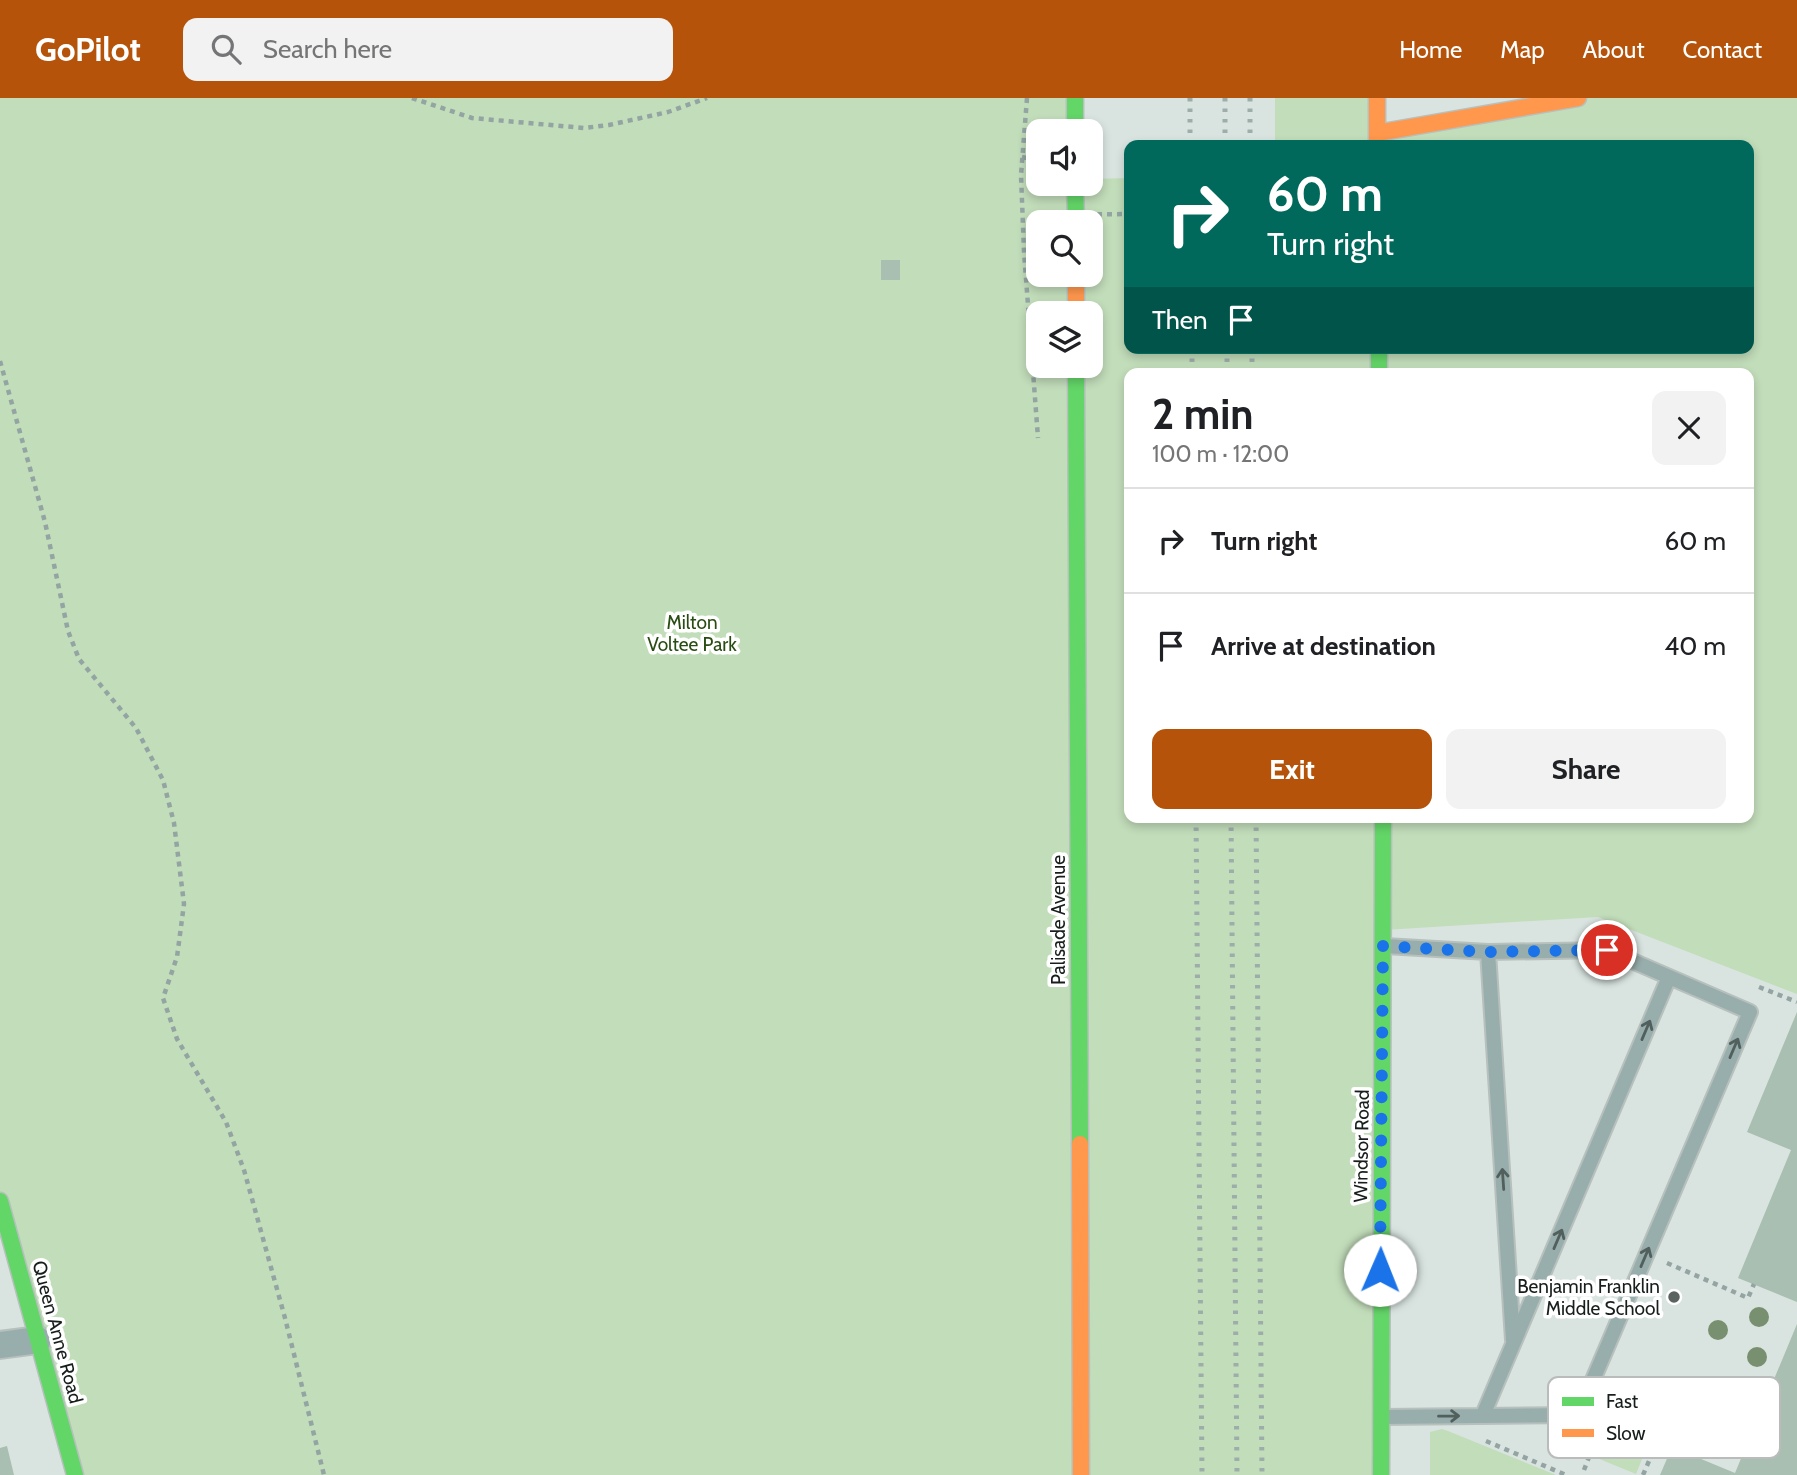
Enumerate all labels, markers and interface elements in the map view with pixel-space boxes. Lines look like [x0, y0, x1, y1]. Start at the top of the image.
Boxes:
search box [183, 18, 673, 81]
text: GoPilot [35, 29, 141, 69]
icon: search [207, 30, 245, 68]
text: Search here [263, 33, 392, 65]
text: Home [1399, 35, 1462, 64]
text: Map [1500, 35, 1545, 64]
text: About [1583, 35, 1645, 64]
text: Contact [1683, 35, 1762, 64]
map controls [1026, 119, 1103, 378]
button: sound [1026, 119, 1103, 196]
text: 60 m [1267, 164, 1383, 223]
icon: right [1152, 168, 1243, 259]
button: search [1026, 210, 1103, 287]
text: Turn right [1267, 224, 1394, 263]
button: layers [1026, 301, 1103, 378]
icon: arrive [1222, 301, 1260, 339]
text: Then [1152, 304, 1208, 336]
text: 2 min [1152, 388, 1253, 440]
button: close [1652, 391, 1726, 465]
text: 100 m · 12:00 [1152, 440, 1289, 468]
icon: right [1152, 522, 1190, 560]
text: Turn right [1211, 525, 1317, 557]
text: 60 m [1664, 525, 1726, 557]
park label: Milton Voltee Park [647, 611, 737, 656]
icon: arrive [1152, 627, 1190, 665]
text: Arrive at destination [1211, 630, 1436, 662]
text: 40 m [1664, 630, 1726, 662]
button: Exit [1152, 729, 1432, 809]
button: Share [1446, 729, 1726, 809]
street label: Palisade Avenue [1047, 855, 1070, 985]
pin [1577, 920, 1637, 980]
icon: arrive [1588, 931, 1626, 969]
one-way arrow [1641, 1020, 1654, 1041]
one-way arrow [1729, 1037, 1742, 1059]
street label: Windsor Road [1349, 1089, 1374, 1203]
one-way arrow [1496, 1168, 1509, 1191]
one-way arrow [1552, 1229, 1565, 1251]
position arrow [1343, 1233, 1417, 1307]
one-way arrow [1639, 1247, 1652, 1268]
street label: Queen Anne Road [27, 1258, 88, 1406]
place label: Benjamin Franklin Middle School [1517, 1275, 1661, 1320]
marker: Benjamin Franklin Middle School [1666, 1289, 1682, 1305]
legend [1548, 1377, 1780, 1458]
text: Fast [1606, 1390, 1639, 1413]
one-way arrow [1437, 1409, 1460, 1422]
text: Slow [1606, 1422, 1646, 1445]

